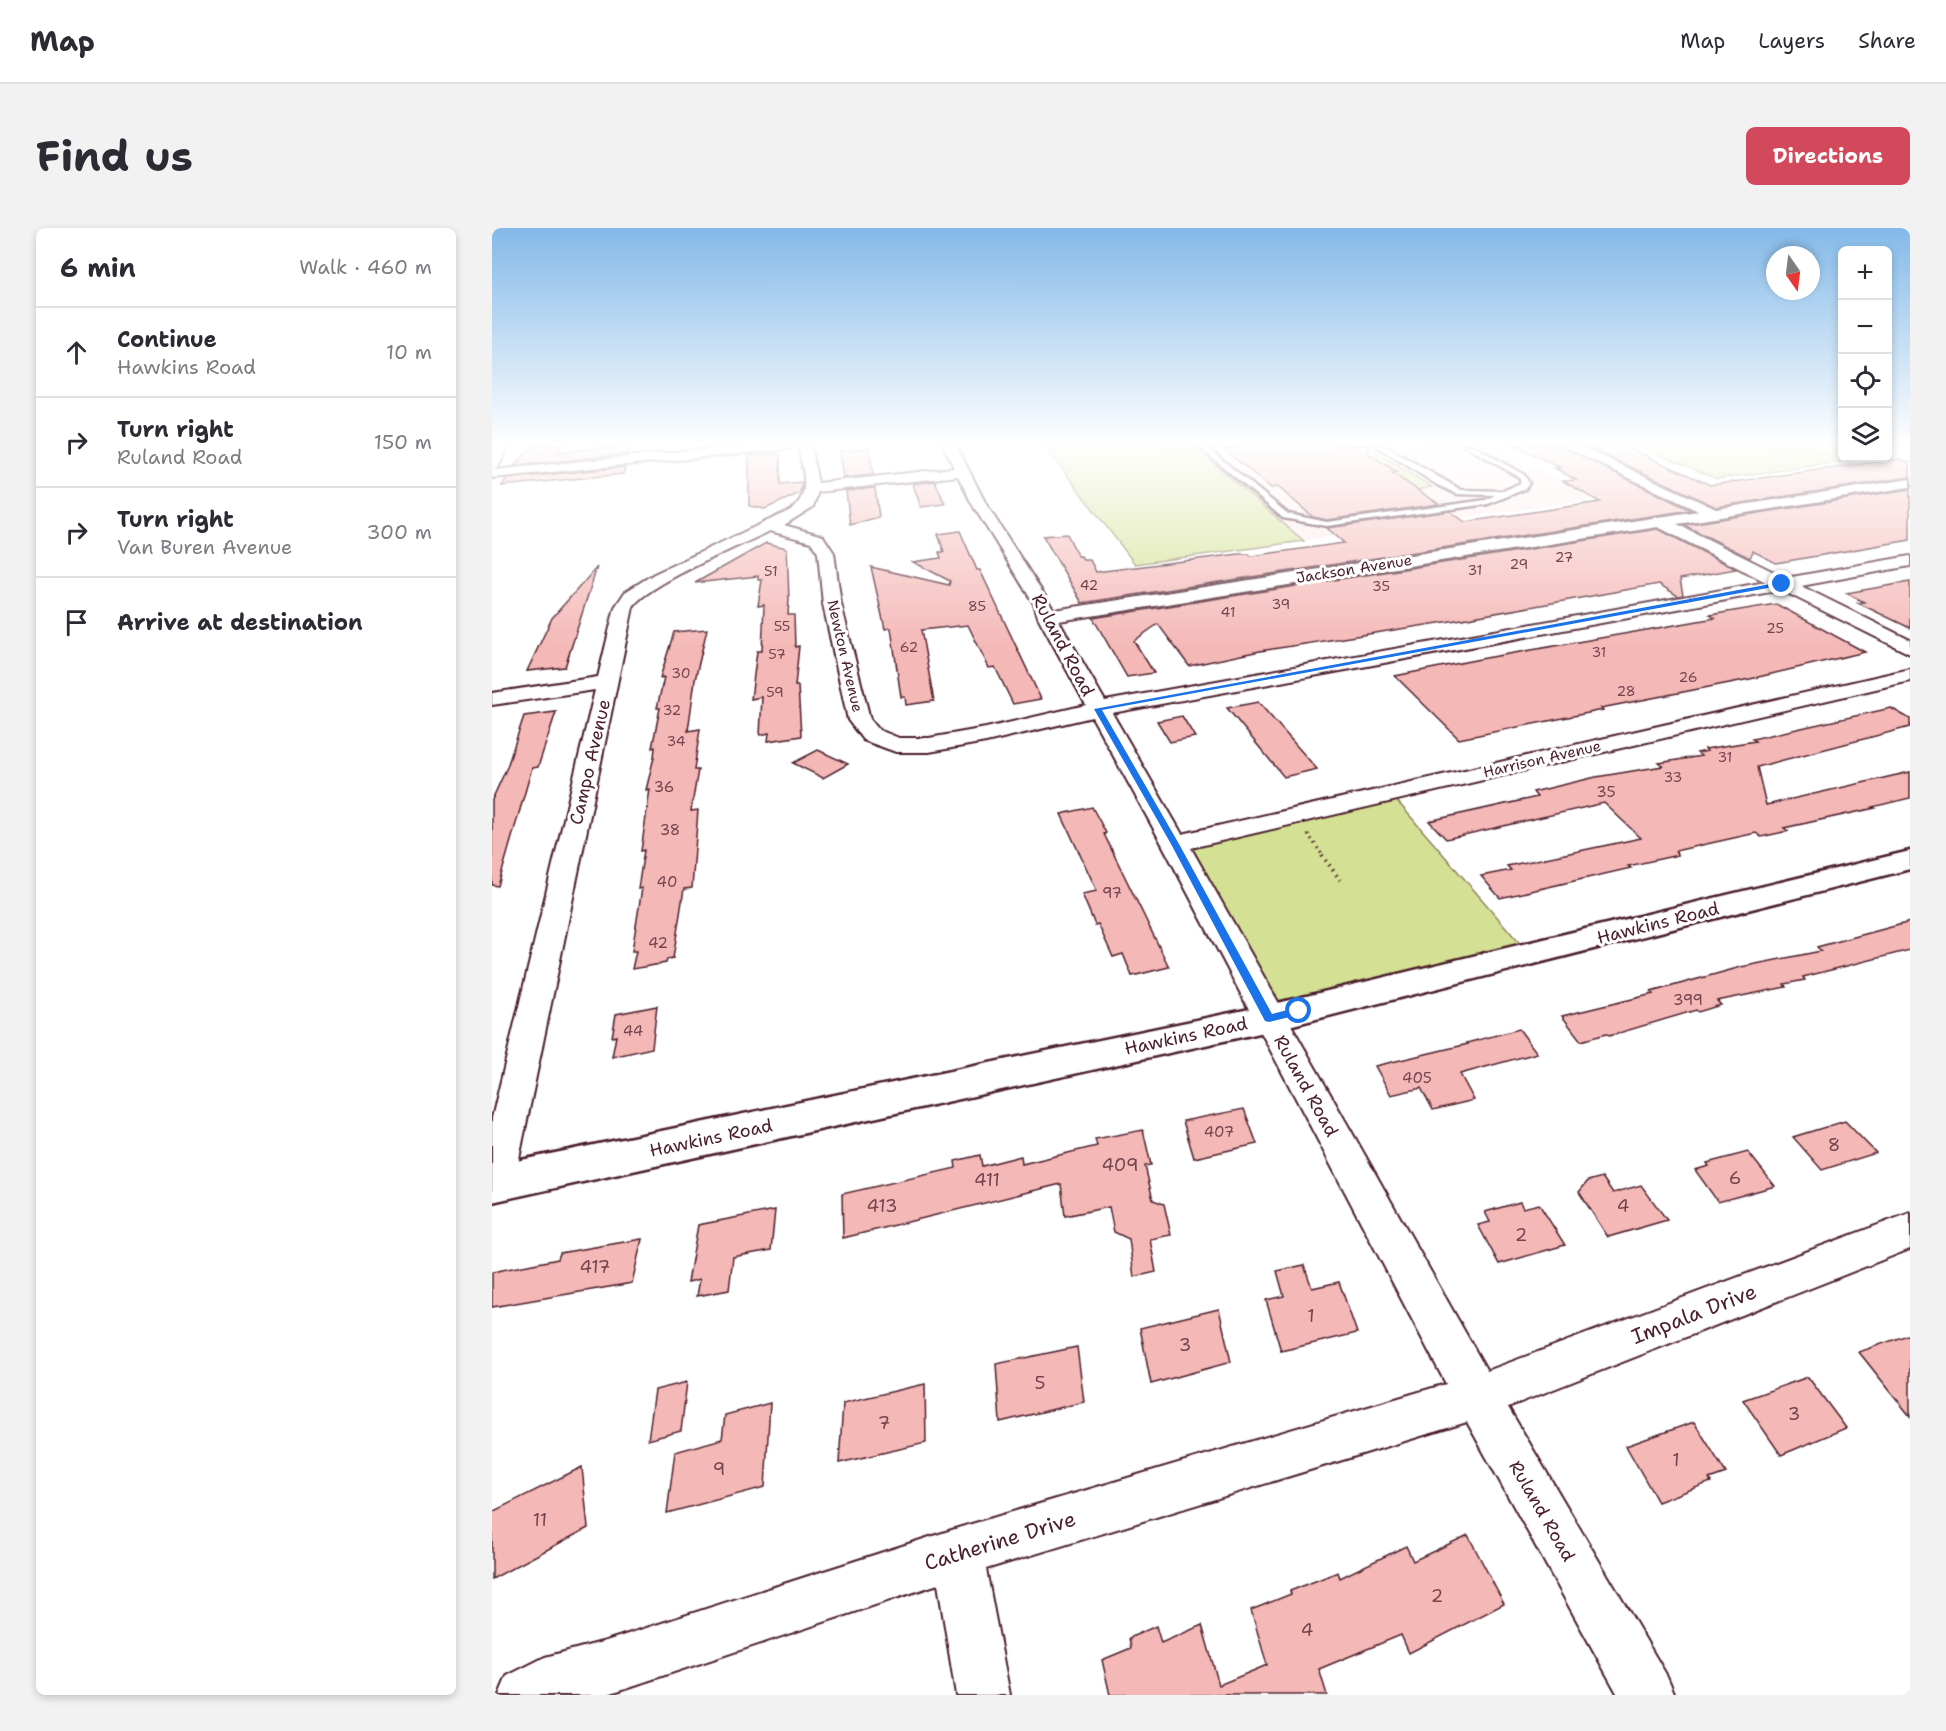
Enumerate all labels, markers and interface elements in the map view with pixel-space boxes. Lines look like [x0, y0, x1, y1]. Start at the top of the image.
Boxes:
text: Map [30, 22, 95, 60]
text: Map [1680, 27, 1725, 55]
text: Layers [1758, 27, 1825, 55]
text: Share [1858, 27, 1916, 55]
button: Directions [1746, 127, 1910, 185]
text: Find us [36, 128, 193, 184]
north arrow [1766, 246, 1820, 300]
map controls [1838, 246, 1892, 462]
button: + [1838, 246, 1892, 300]
text: 6 min [60, 250, 136, 285]
text: Walk · 460 m [299, 254, 432, 280]
button: − [1838, 300, 1892, 354]
text: Continue [117, 325, 217, 354]
icon: ahead [60, 336, 93, 369]
text: 10 m [386, 339, 432, 365]
text: Hawkins Road [117, 354, 256, 380]
button: locate [1838, 354, 1892, 408]
button: layers [1838, 408, 1892, 462]
text: Turn right [117, 415, 234, 444]
icon: right [60, 426, 93, 459]
text: 150 m [374, 429, 432, 455]
text: Ruland Road [117, 444, 242, 470]
text: Turn right [117, 505, 234, 534]
icon: right [60, 516, 93, 549]
text: 300 m [366, 519, 432, 545]
text: Van Buren Avenue [117, 534, 292, 560]
house number: 27 [1555, 548, 1573, 566]
street label: Jackson Avenue [1295, 550, 1413, 588]
house number: 29 [1510, 555, 1528, 573]
house number: 31 [1468, 561, 1482, 579]
house number: 51 [764, 562, 778, 580]
route end [1768, 570, 1794, 596]
house number: 42 [1080, 576, 1098, 594]
house number: 35 [1372, 577, 1390, 595]
street label: Ruland Road [1026, 590, 1100, 700]
house number: 39 [1272, 595, 1290, 613]
house number: 85 [968, 597, 986, 615]
street label: Newton Avenue [822, 598, 868, 714]
house number: 41 [1221, 603, 1235, 621]
icon: arrive [60, 606, 93, 639]
text: Arrive at destination [117, 608, 363, 637]
house number: 55 [774, 617, 790, 635]
house number: 25 [1766, 619, 1784, 637]
house number: 62 [900, 638, 918, 656]
house number: 31 [1592, 643, 1606, 661]
house number: 57 [768, 645, 786, 663]
house number: 30 [671, 664, 691, 682]
house number: 26 [1679, 668, 1698, 686]
house number: 28 [1616, 682, 1636, 700]
house number: 59 [766, 683, 784, 701]
street label: Campo Avenue [564, 697, 616, 827]
house number: 32 [663, 701, 681, 719]
house number: 34 [666, 732, 686, 750]
street label: Harrison Avenue [1481, 736, 1603, 782]
house number: 31 [1718, 748, 1732, 766]
house number: 33 [1664, 768, 1682, 786]
house number: 36 [654, 777, 674, 797]
house number: 35 [1596, 782, 1616, 802]
house number: 38 [660, 820, 680, 840]
house number: 40 [657, 872, 677, 892]
house number: 97 [1102, 883, 1122, 903]
street label: Hawkins Road [1594, 896, 1722, 950]
house number: 42 [648, 933, 668, 953]
house number: 399 [1673, 990, 1703, 1010]
route start [1285, 997, 1311, 1023]
street label: Hawkins Road [1122, 1011, 1250, 1061]
house number: 44 [623, 1021, 643, 1041]
street label: Ruland Road [1268, 1031, 1344, 1141]
house number: 405 [1402, 1068, 1432, 1088]
street label: Hawkins Road [647, 1113, 775, 1163]
house number: 407 [1204, 1122, 1234, 1142]
house number: 8 [1828, 1133, 1840, 1157]
house number: 409 [1101, 1153, 1139, 1177]
house number: 6 [1729, 1166, 1741, 1190]
house number: 411 [974, 1168, 1000, 1192]
house number: 413 [867, 1194, 897, 1218]
house number: 4 [1617, 1194, 1629, 1218]
house number: 2 [1515, 1223, 1527, 1247]
house number: 417 [580, 1255, 610, 1279]
street label: Impala Drive [1627, 1277, 1761, 1351]
house number: 1 [1307, 1304, 1315, 1328]
house number: 3 [1179, 1333, 1191, 1357]
house number: 5 [1034, 1371, 1046, 1395]
house number: 3 [1788, 1402, 1800, 1426]
house number: 7 [878, 1411, 890, 1435]
house number: 1 [1672, 1448, 1680, 1472]
street label: Ruland Road [1503, 1456, 1581, 1566]
house number: 9 [713, 1457, 725, 1481]
street label: Catherine Drive [921, 1505, 1079, 1577]
house number: 11 [533, 1508, 547, 1532]
house number: 2 [1431, 1584, 1443, 1608]
house number: 4 [1301, 1618, 1313, 1642]

